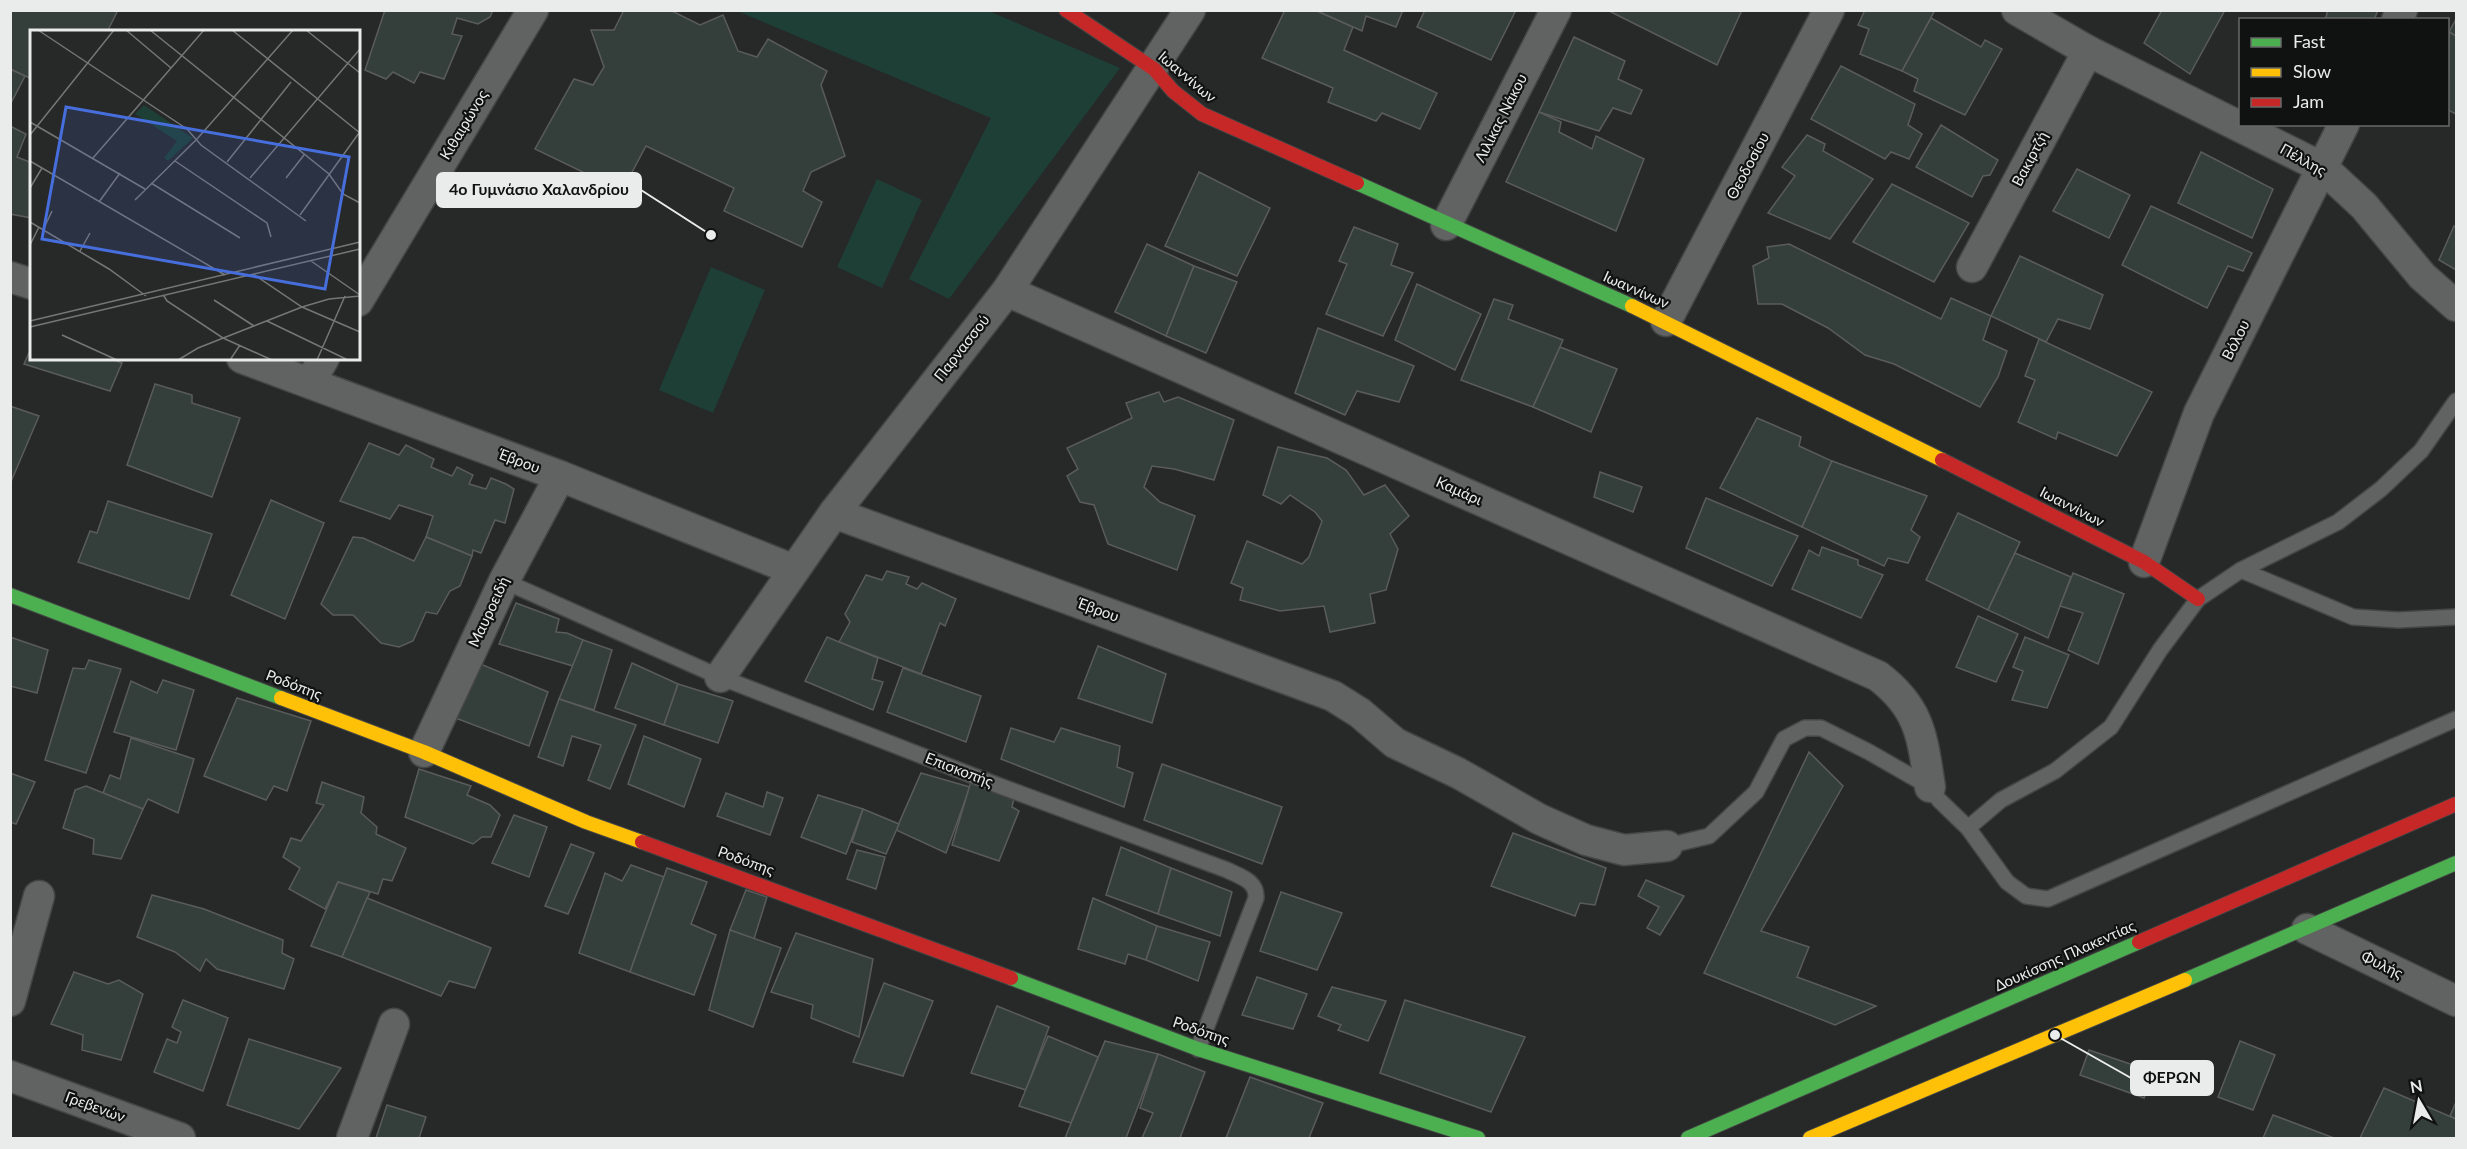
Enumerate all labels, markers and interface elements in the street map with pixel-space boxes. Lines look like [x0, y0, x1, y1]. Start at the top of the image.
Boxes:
legend [2239, 18, 2449, 126]
inset map [30, 30, 360, 360]
text: Fast [2293, 30, 2326, 52]
street label: Ιωαννίνων [1155, 47, 1221, 106]
text: Slow [2293, 60, 2331, 82]
street label: Λιλίκας Νάκου [1470, 70, 1530, 165]
street label: Κιθαιρώνος [435, 86, 491, 163]
text: Jam [2293, 90, 2324, 112]
street label: Βακιρτζή [2007, 128, 2051, 189]
street label: Θεοδοσίου [1722, 129, 1772, 202]
street label: Πέλλης [2277, 139, 2330, 179]
callout: 4ο Γυμνάσιο Χαλανδρίου [437, 173, 641, 207]
text: 4ο Γυμνάσιο Χαλανδρίου [449, 179, 629, 198]
street label: Ιωαννίνων [1601, 267, 1672, 312]
street label: Παρνασσού [930, 311, 993, 384]
street label: Βόλου [2217, 317, 2253, 363]
street label: Έβρου [496, 444, 543, 476]
street label: Καμάρι [1434, 472, 1485, 508]
street label: Ιωαννίνων [2037, 482, 2108, 530]
street label: Μαυροειδή [464, 574, 512, 650]
street label: Έβρου [1075, 593, 1122, 625]
street label: Ροδόπης [264, 665, 325, 703]
street label: Επισκοπής [923, 748, 996, 790]
street label: Ροδόπης [716, 842, 777, 879]
street label: Δουκίσσης Πλακεντίας [1991, 916, 2138, 994]
street label: Φυλής [2359, 946, 2406, 982]
street label: Ροδόπης [1171, 1012, 1232, 1048]
callout: ΦΕΡΩΝ [2131, 1061, 2213, 1095]
text: ΦΕΡΩΝ [2143, 1067, 2201, 1086]
north arrow [2389, 1071, 2449, 1131]
text: N [2409, 1075, 2424, 1096]
street label: Γρεβενών [63, 1087, 128, 1125]

